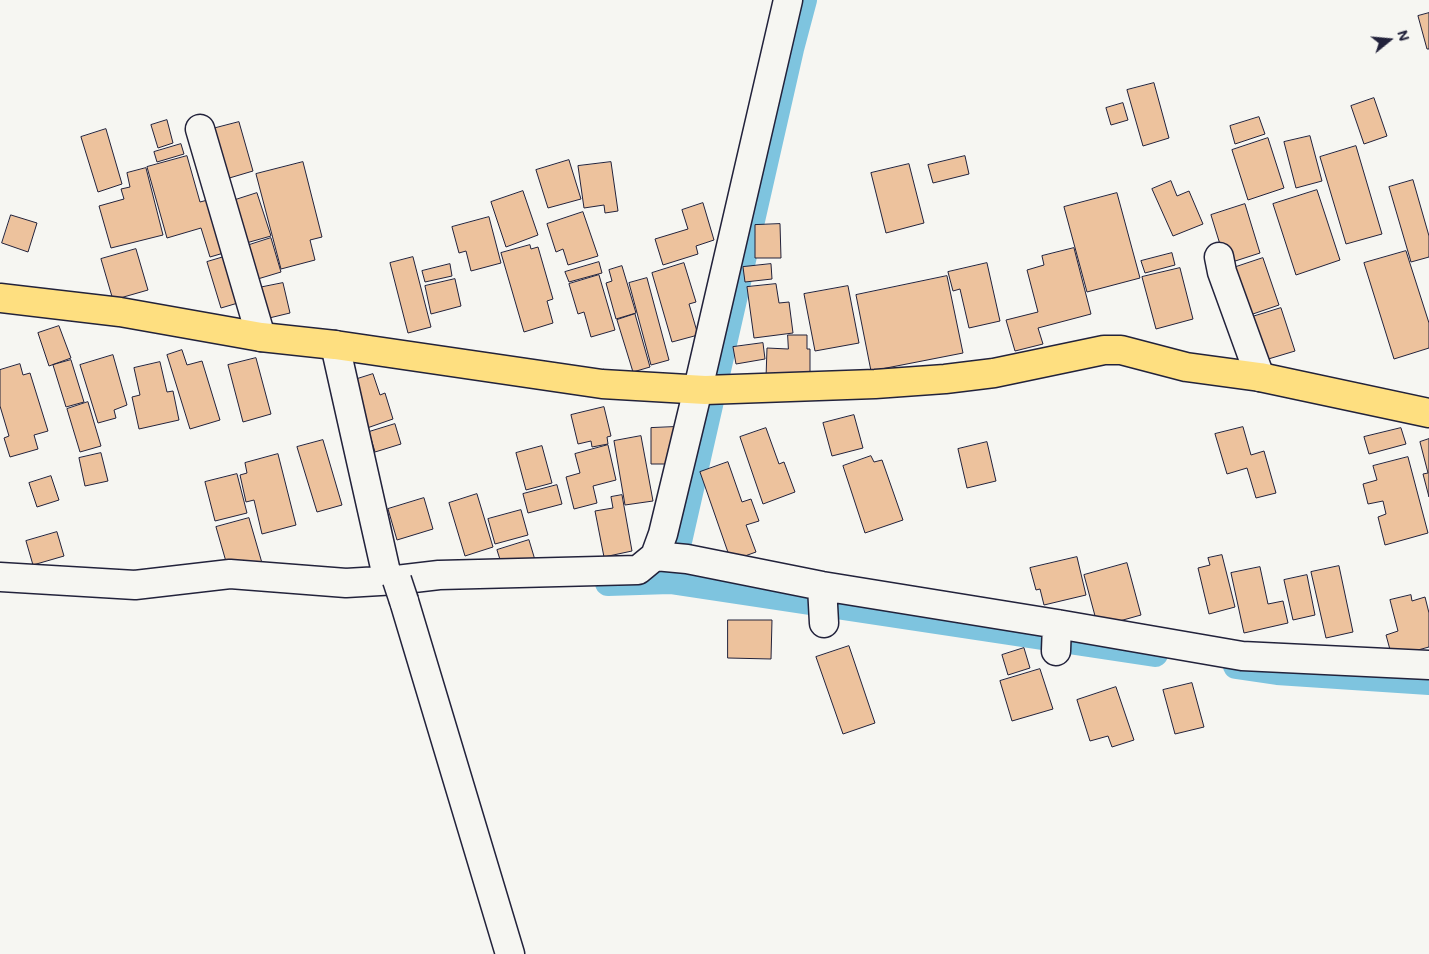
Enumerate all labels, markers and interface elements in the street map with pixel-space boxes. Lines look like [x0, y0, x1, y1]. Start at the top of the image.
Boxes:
north arrow [1364, 15, 1414, 65]
text: N [1393, 28, 1414, 43]

